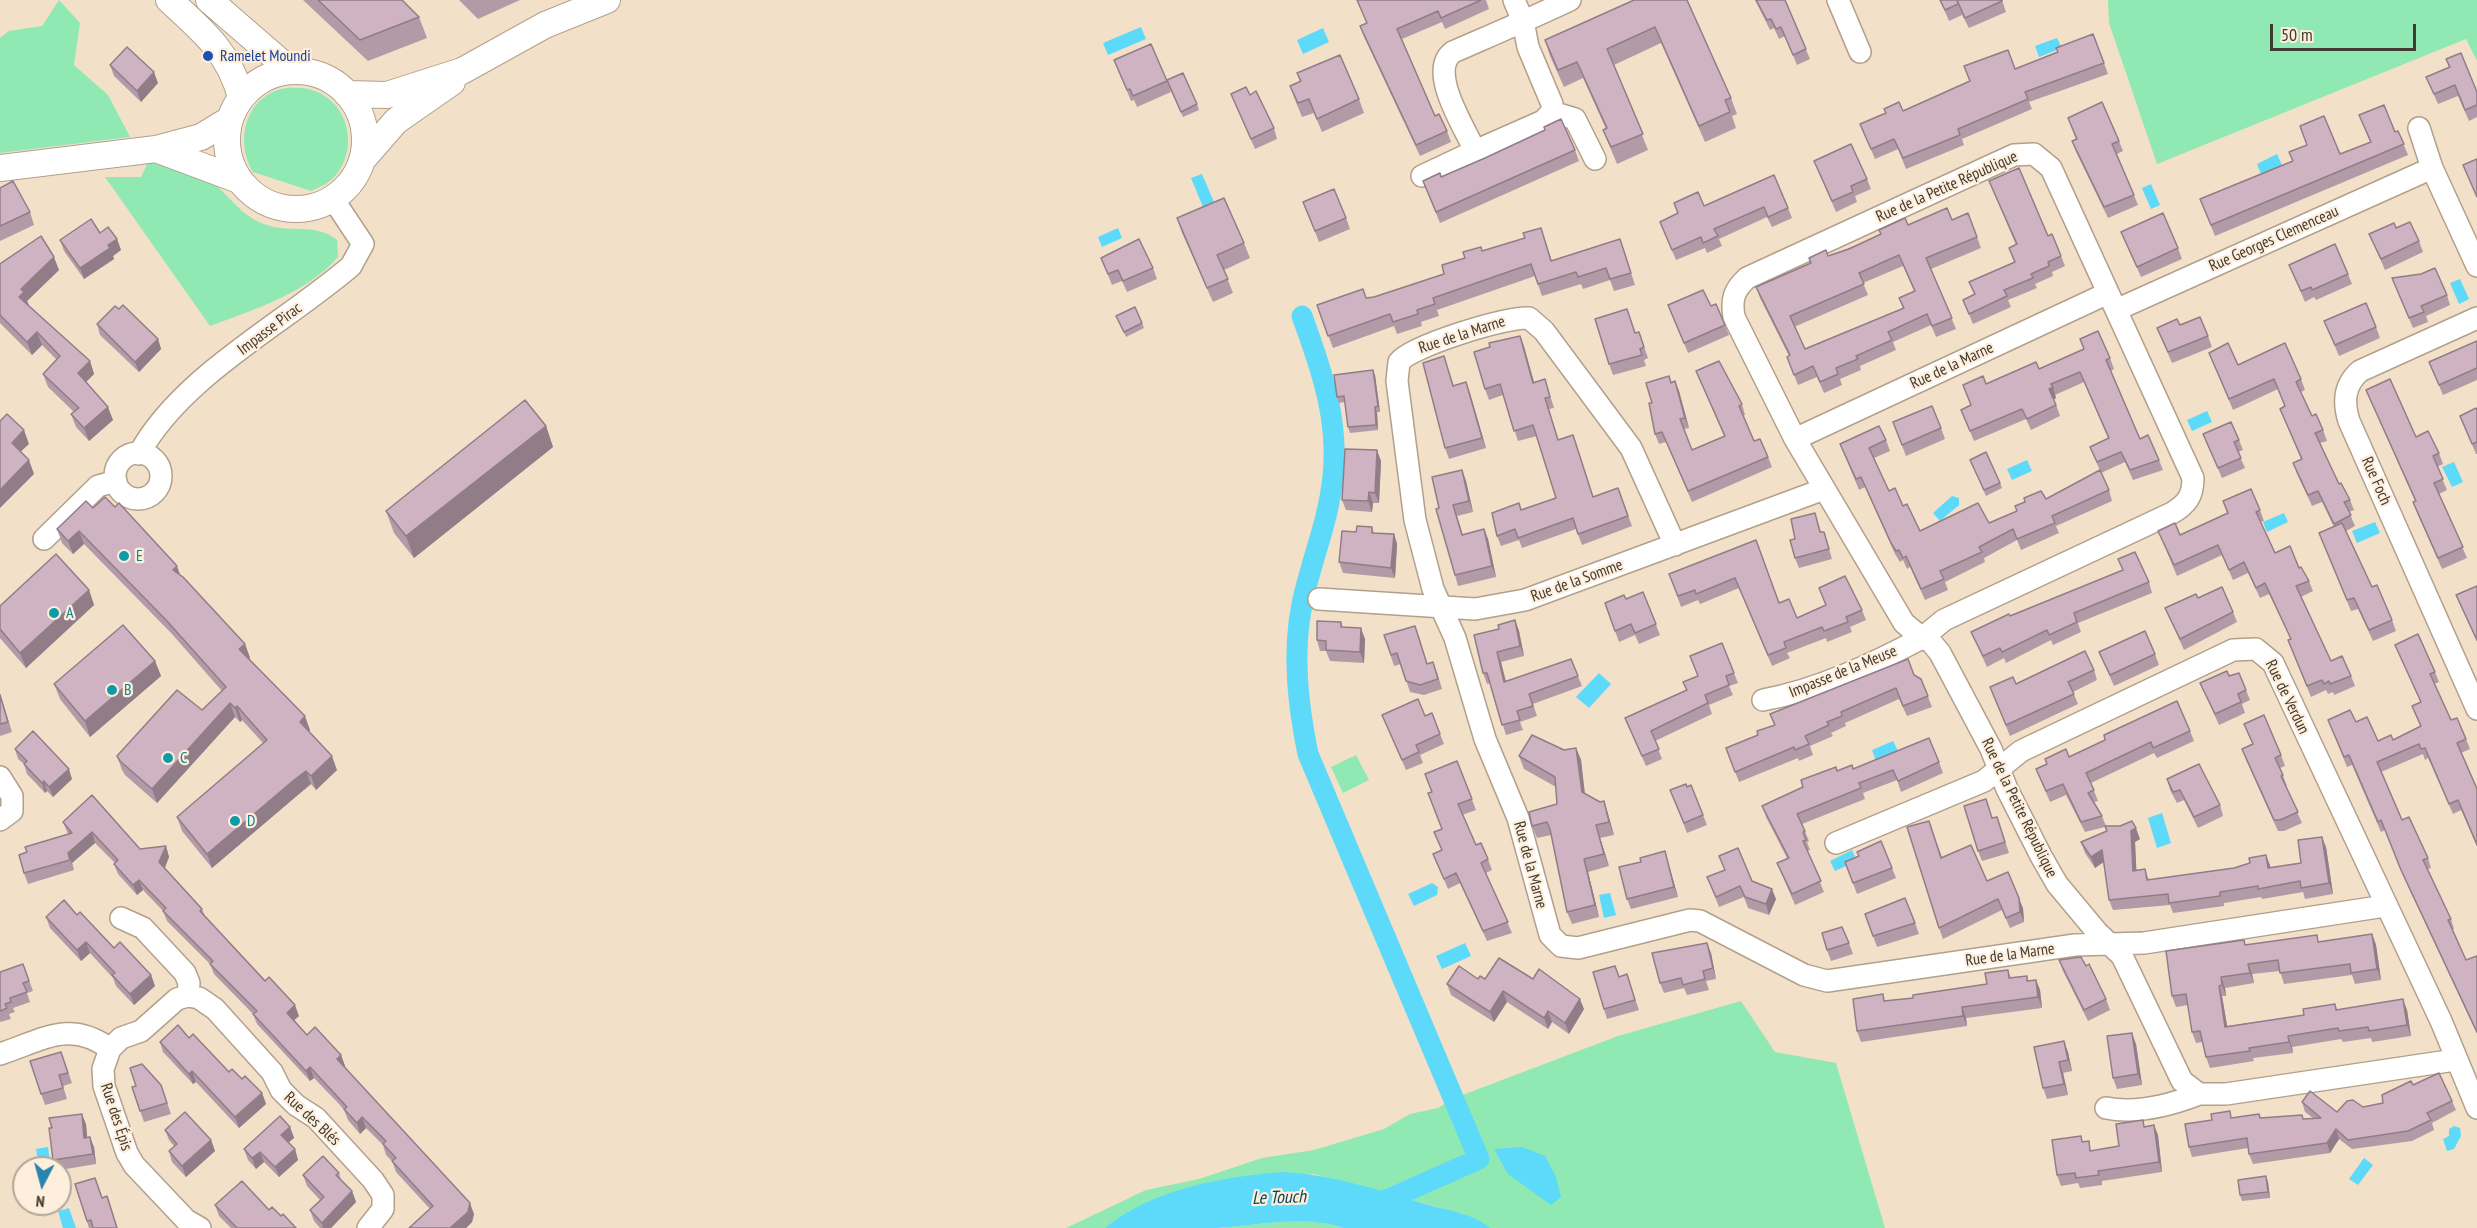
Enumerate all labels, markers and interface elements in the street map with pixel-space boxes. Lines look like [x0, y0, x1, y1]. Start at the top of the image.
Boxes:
scale bar [2273, 12, 2418, 50]
text: 50 m [2281, 23, 2313, 46]
place label: Ramelet Moundi [220, 46, 311, 66]
marker: Ramelet Moundi [201, 49, 215, 63]
street label: Rue de la Petite République [1873, 147, 2021, 227]
street label: Rue Georges Clemenceau [2206, 202, 2342, 276]
street label: Impasse Pirac [234, 299, 306, 359]
street label: Rue de la Marne [1416, 312, 1508, 358]
street label: Rue de la Marne [1907, 338, 1997, 394]
street label: Rue Foch [2357, 454, 2395, 508]
place label: E [136, 546, 143, 566]
marker: E [117, 549, 131, 563]
street label: Rue de la Somme [1528, 556, 1626, 606]
place label: A [66, 603, 74, 623]
marker: A [47, 606, 61, 620]
street label: Impasse de la Meuse [1786, 642, 1900, 702]
street label: Rue de Verdun [2261, 657, 2313, 737]
place label: B [124, 680, 132, 700]
marker: B [105, 683, 119, 697]
street label: Rue de la Petite République [1977, 735, 2061, 881]
place label: C [180, 748, 187, 768]
marker: C [161, 751, 175, 765]
place label: D [247, 811, 255, 831]
marker: D [228, 814, 242, 828]
street label: Rue de la Marne [1509, 819, 1551, 911]
street label: Rue de la Marne [1964, 939, 2056, 971]
street label: Rue des Épis [96, 1081, 136, 1153]
street label: Rue des Blés [280, 1088, 344, 1150]
north arrow [12, 1156, 72, 1216]
water label: Le Touch [1252, 1186, 1306, 1210]
text: N [35, 1192, 46, 1212]

